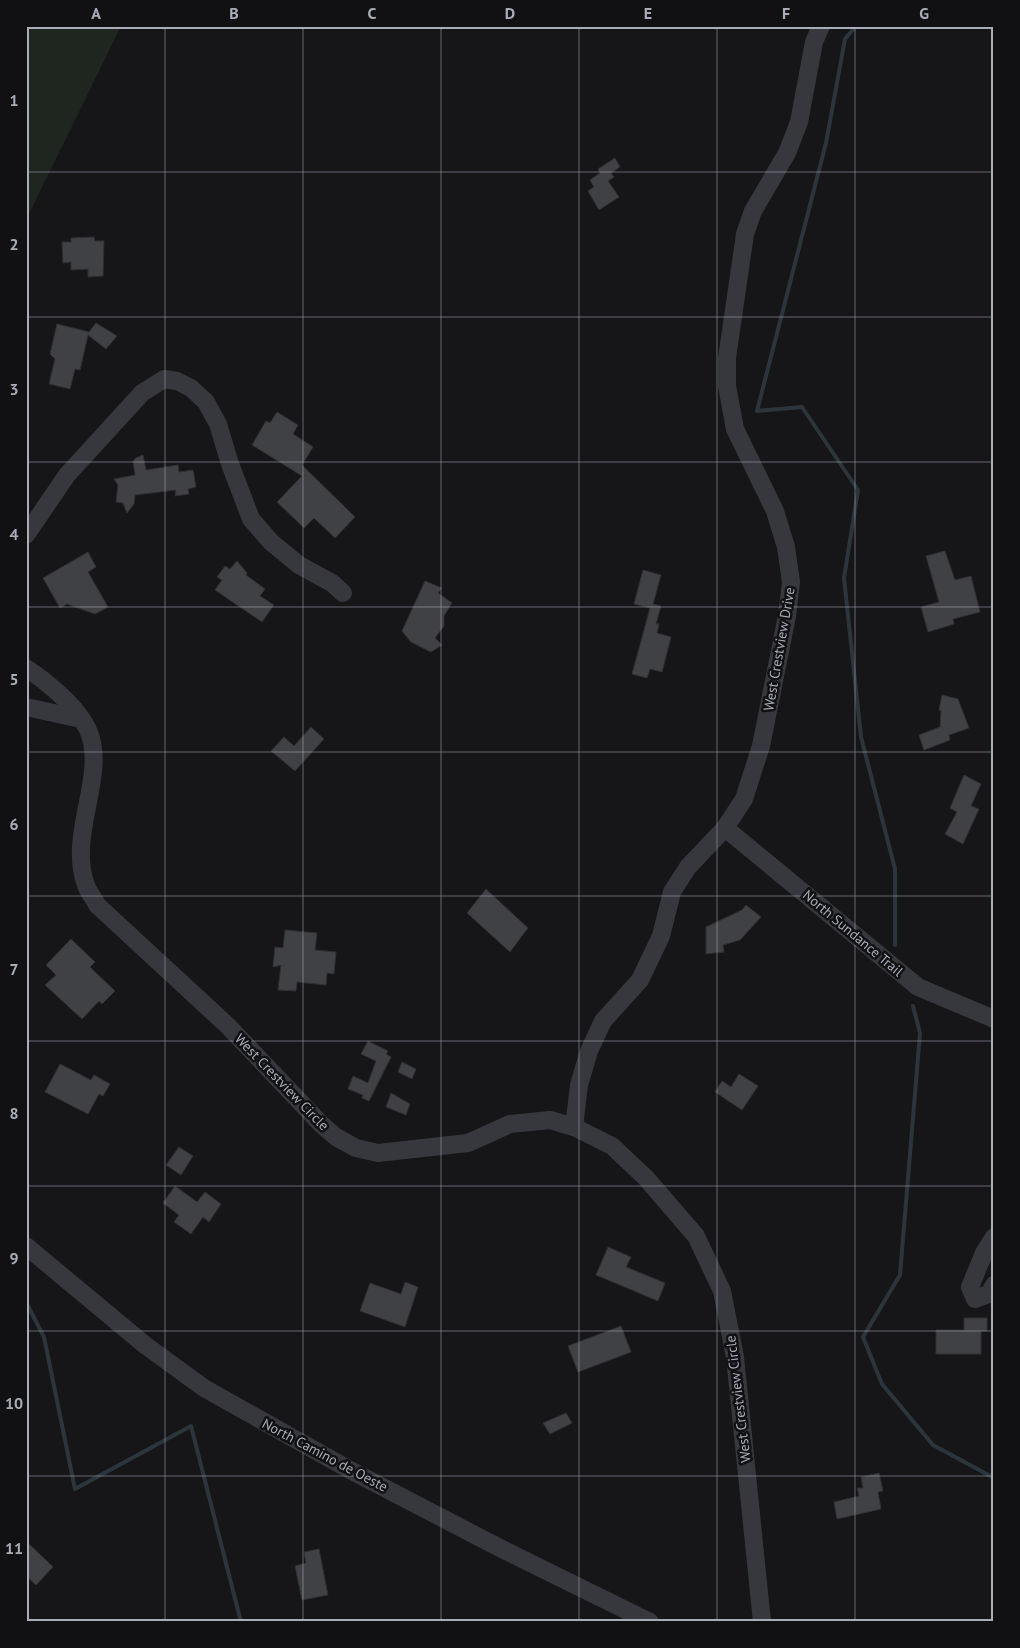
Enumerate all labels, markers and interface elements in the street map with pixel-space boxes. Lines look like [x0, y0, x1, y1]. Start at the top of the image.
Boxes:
text: A [91, 3, 101, 23]
text: B [229, 3, 239, 23]
text: C [368, 3, 377, 23]
text: D [505, 3, 515, 23]
text: E [644, 3, 652, 23]
text: F [782, 3, 790, 23]
text: G [919, 3, 929, 23]
text: 1 [9, 90, 19, 110]
text: 2 [9, 234, 19, 254]
text: 3 [9, 379, 19, 399]
text: 4 [9, 524, 19, 544]
street label: West Crestview Drive [759, 586, 799, 712]
text: 5 [9, 669, 19, 689]
text: 6 [9, 814, 19, 834]
street label: North Sundance Trail [799, 886, 907, 980]
text: 7 [9, 959, 19, 979]
street label: West Crestview Circle [231, 1030, 333, 1134]
text: 8 [9, 1103, 19, 1123]
text: 9 [9, 1248, 19, 1268]
street label: West Crestview Circle [721, 1334, 755, 1464]
text: 10 [5, 1393, 23, 1413]
street label: North Camino de Oeste [259, 1414, 391, 1496]
text: 11 [5, 1538, 23, 1558]

